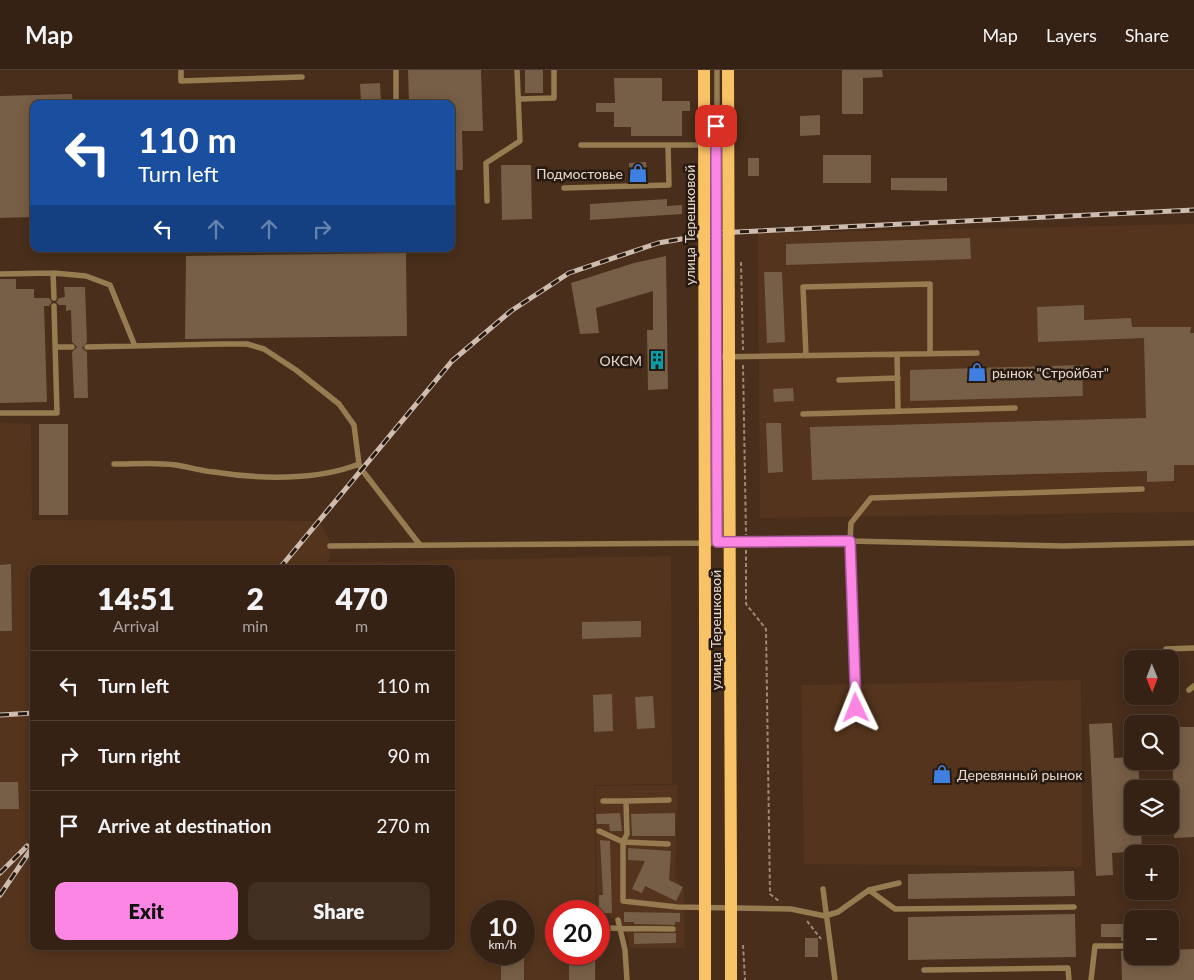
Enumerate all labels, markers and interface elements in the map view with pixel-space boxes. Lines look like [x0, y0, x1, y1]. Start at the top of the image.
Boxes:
text: Map [25, 20, 73, 49]
text: Map [982, 24, 1018, 46]
text: Layers [1046, 24, 1097, 46]
text: Share [1125, 24, 1169, 46]
pin [695, 105, 737, 147]
icon: arrive [702, 112, 730, 140]
text: 110 m [138, 118, 237, 160]
icon: left [55, 120, 120, 185]
text: Turn left [138, 160, 219, 187]
shop icon: Подмостовье [627, 162, 649, 184]
place label: Подмостовье [536, 165, 623, 182]
street label: улица Терешковой [681, 165, 698, 285]
icon: left [149, 215, 177, 243]
icon: ahead [202, 215, 230, 243]
icon: ahead [255, 215, 283, 243]
icon: right [308, 215, 336, 243]
building icon: ОКСМ [646, 349, 668, 371]
place label: ОКСМ [600, 352, 642, 369]
shop icon: рынок "Стройбат" [966, 361, 988, 383]
place label: рынок "Стройбат" [992, 364, 1109, 381]
street label: улица Терешковой [707, 570, 724, 690]
text: 14:51 [97, 580, 175, 616]
text: 2 [246, 580, 264, 616]
text: 470 [335, 580, 388, 616]
text: Arrival [113, 616, 159, 635]
text: min [242, 616, 268, 635]
text: m [355, 616, 368, 635]
north arrow [1124, 650, 1179, 705]
map controls [1124, 650, 1179, 965]
icon: left [55, 672, 83, 700]
text: Turn left [98, 674, 169, 697]
text: 110 m [376, 674, 430, 697]
position arrow [829, 681, 881, 733]
button: search [1124, 715, 1179, 770]
icon: right [55, 742, 83, 770]
text: Turn right [98, 744, 180, 767]
text: 90 m [387, 744, 430, 767]
shop icon: Деревянный рынок [931, 763, 953, 785]
place label: Деревянный рынок [957, 766, 1083, 783]
button: layers [1124, 780, 1179, 835]
icon: arrive [55, 812, 83, 840]
text: Arrive at destination [98, 814, 271, 837]
text: 270 m [376, 814, 430, 837]
button: + [1124, 845, 1179, 900]
button: Exit [55, 882, 238, 940]
button: Share [248, 882, 430, 940]
speed limit sign: 20 [545, 900, 610, 965]
button: − [1124, 910, 1179, 965]
text: 10 [488, 911, 517, 941]
text: km/h [488, 937, 517, 952]

